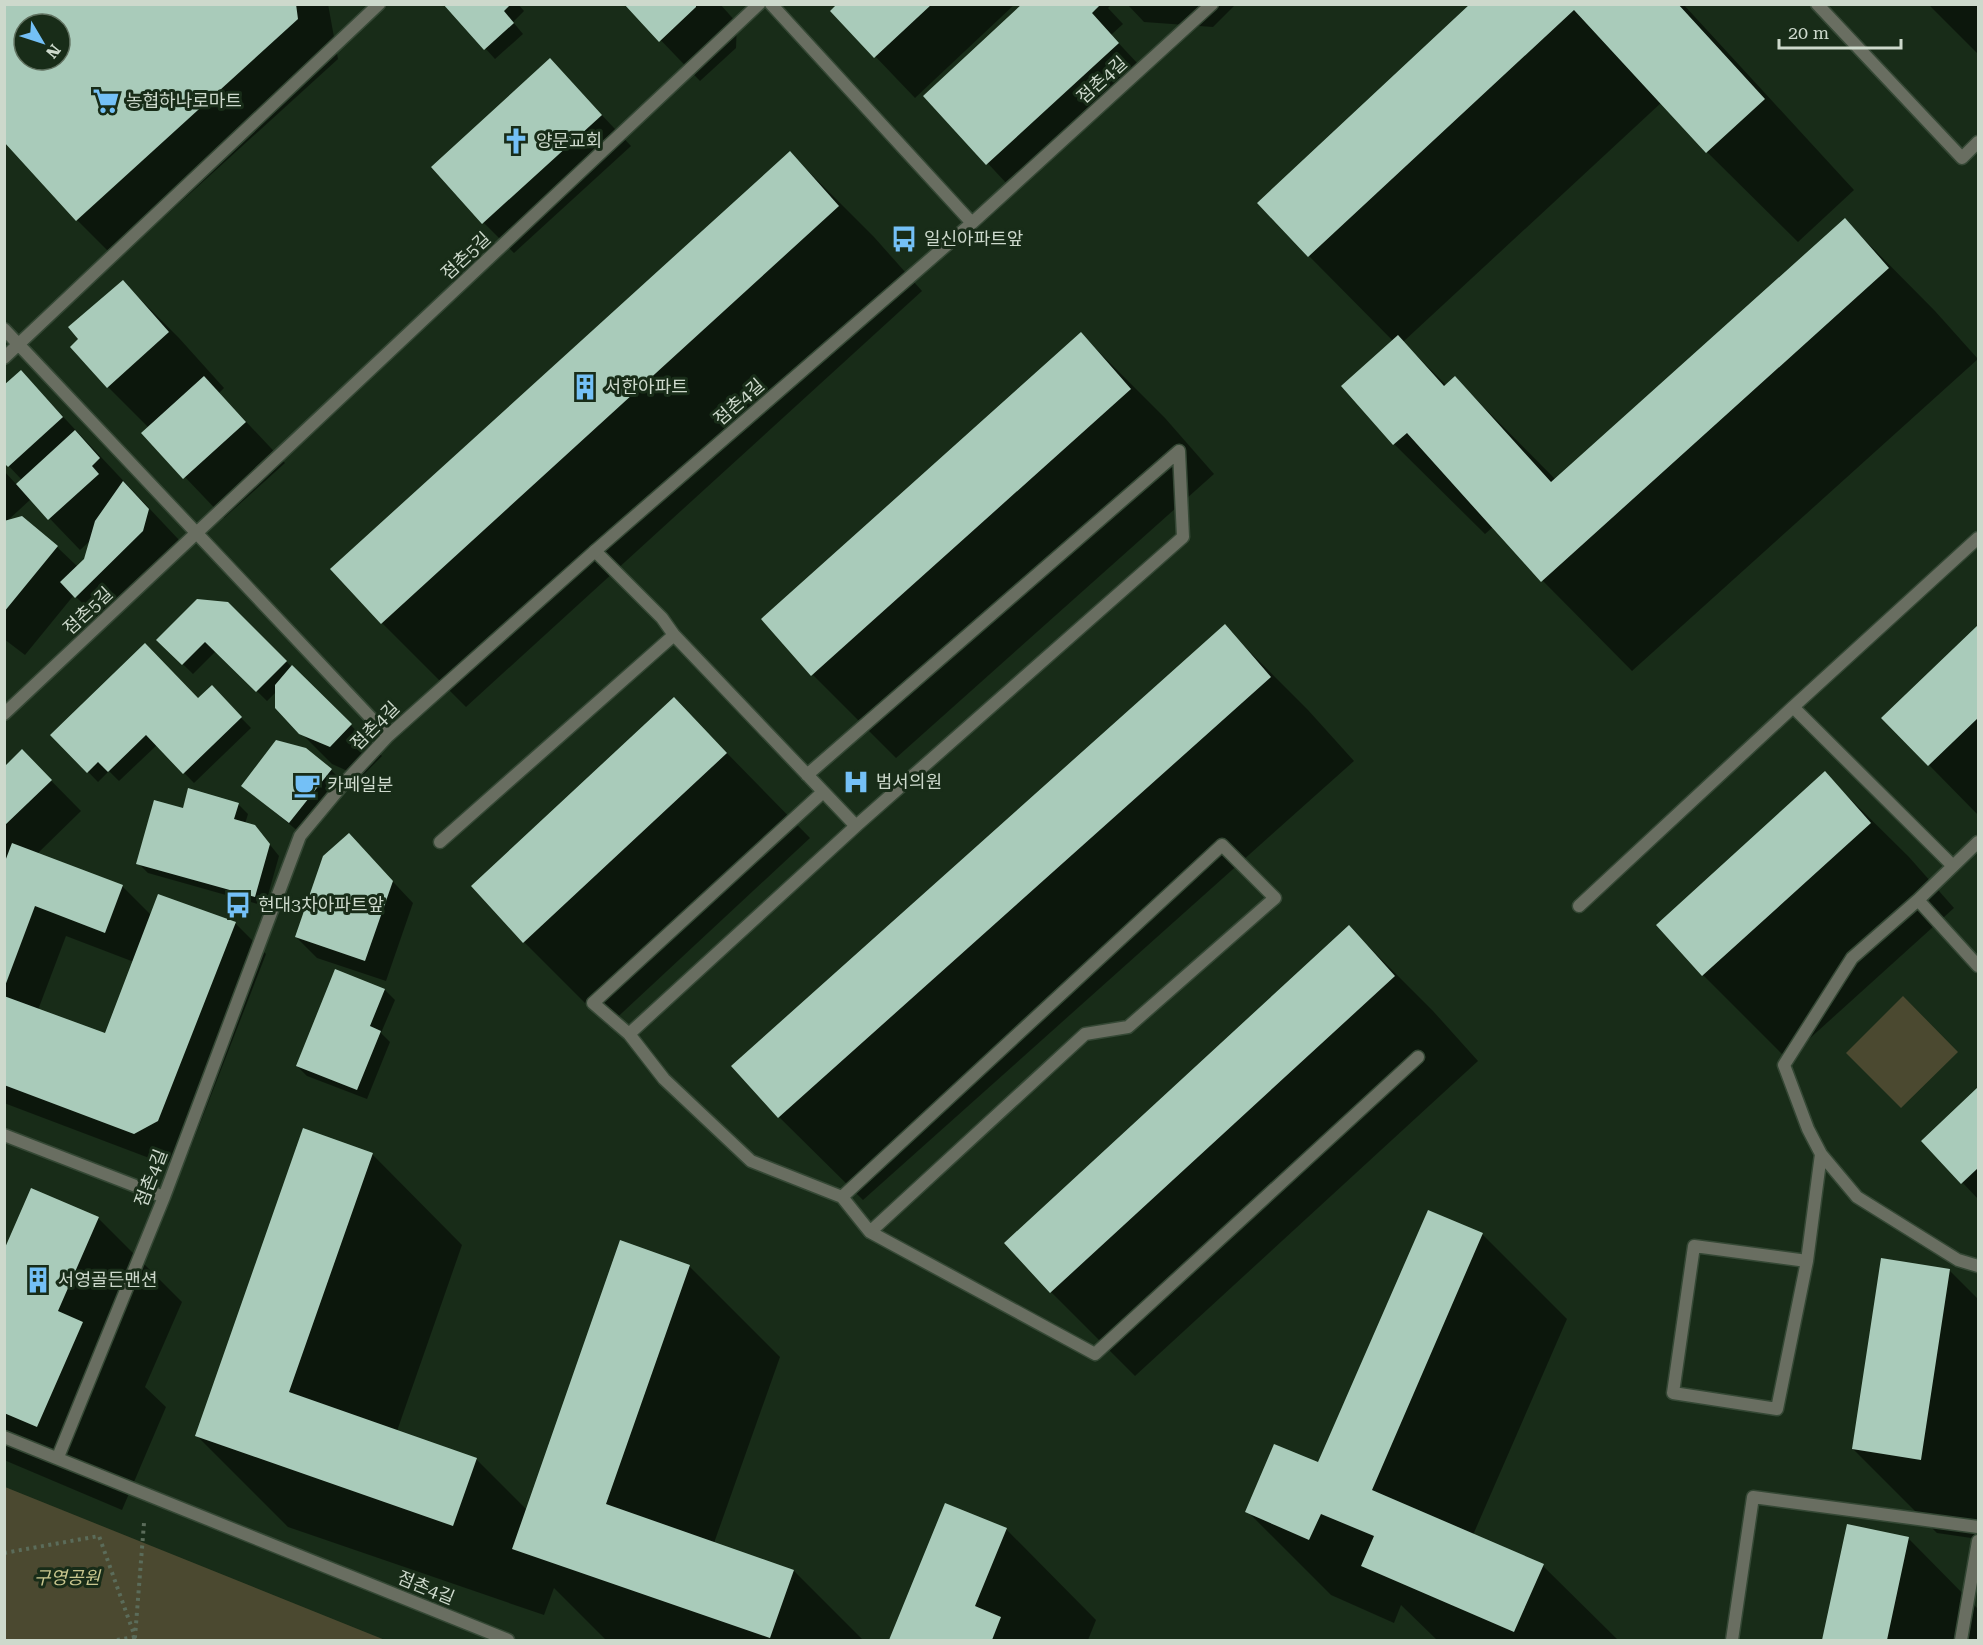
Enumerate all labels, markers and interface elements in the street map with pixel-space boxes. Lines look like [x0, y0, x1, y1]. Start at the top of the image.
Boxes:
north arrow [12, 12, 72, 72]
scale bar [1779, 12, 1900, 50]
text: 20 m [1788, 22, 1829, 43]
text: N [42, 40, 65, 62]
street label: 점촌4길 [1072, 52, 1131, 107]
supermarket icon: 농협하나로마트 [91, 86, 121, 116]
place label: 농협하나로마트 [126, 90, 242, 111]
church icon: 양문교회 [501, 126, 531, 156]
place label: 양문교회 [536, 130, 602, 151]
bus stop icon: 일신아파트앞 [889, 224, 919, 254]
street label: 점촌5길 [437, 228, 495, 284]
place label: 일신아파트앞 [924, 228, 1023, 249]
building icon: 서한아파트 [570, 372, 600, 402]
street label: 점촌4길 [709, 374, 768, 429]
place label: 서한아파트 [605, 376, 688, 397]
street label: 점촌5길 [59, 583, 117, 639]
street label: 점촌4길 [346, 697, 403, 754]
hospital icon: 범서의원 [841, 767, 871, 797]
cafe icon: 카페일분 [292, 770, 322, 800]
place label: 범서의원 [876, 771, 942, 792]
place label: 카페일분 [327, 774, 393, 795]
bus stop icon: 현대3차아파트앞 [223, 890, 253, 920]
place label: 현대3차아파트앞 [258, 894, 384, 915]
street label: 점촌4길 [130, 1146, 171, 1209]
building icon: 서영골든맨션 [23, 1265, 53, 1295]
place label: 서영골든맨션 [58, 1269, 157, 1290]
park label: 구영공원 [34, 1567, 102, 1588]
street label: 점촌4길 [395, 1567, 458, 1608]

